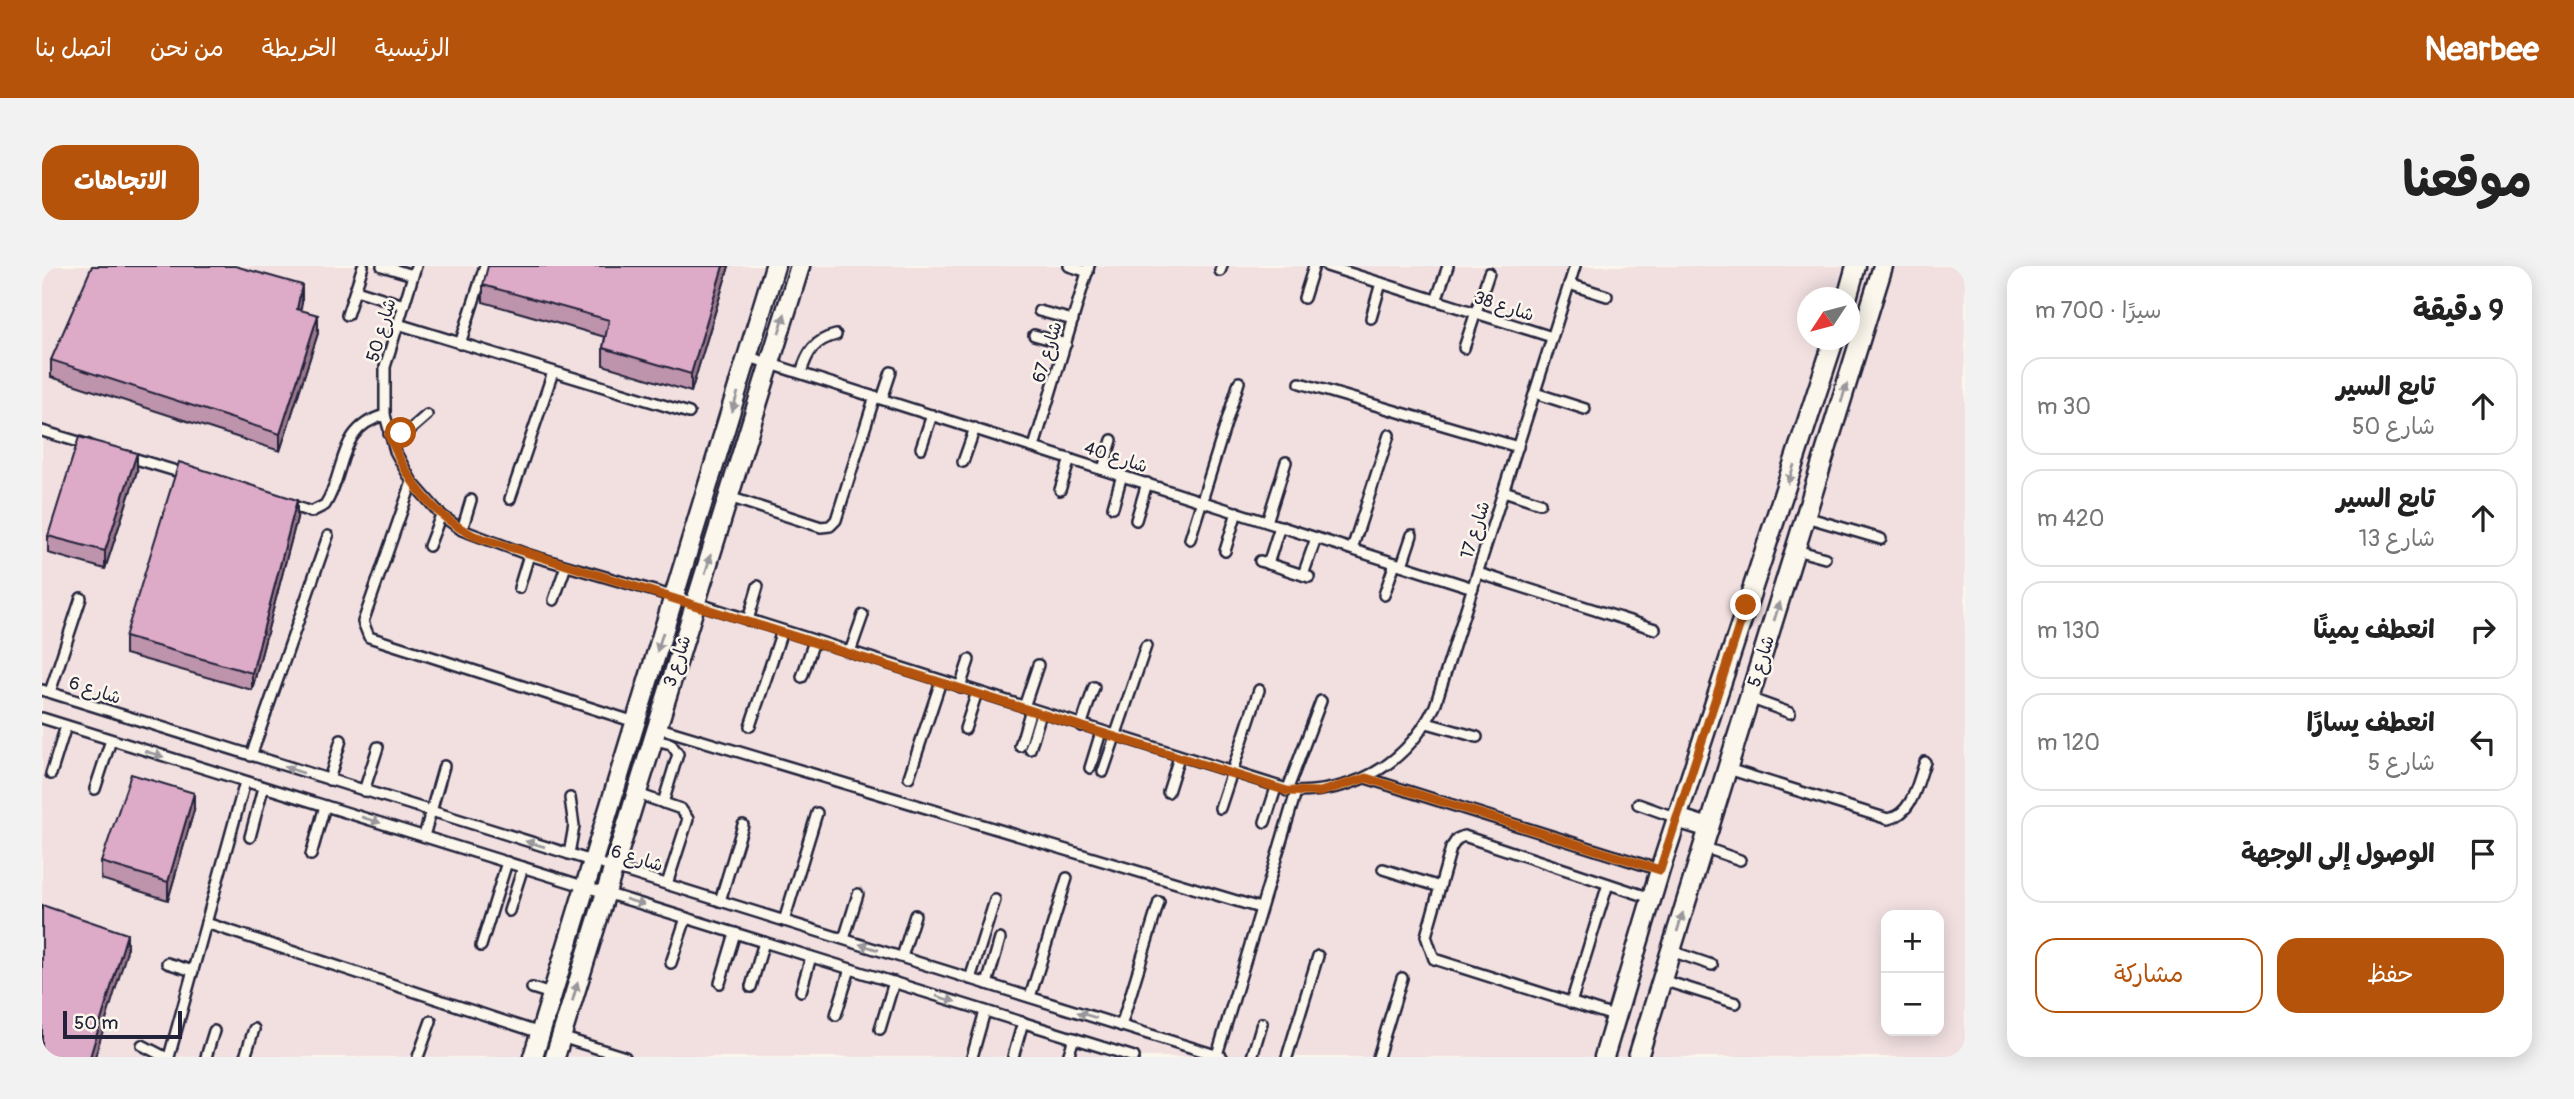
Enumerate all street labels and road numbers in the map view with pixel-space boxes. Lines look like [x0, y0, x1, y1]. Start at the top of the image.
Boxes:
street label: شارع 38 [1471, 286, 1537, 327]
street label: شارع 50 [361, 296, 401, 365]
street label: شارع 67 [1027, 319, 1068, 385]
street label: شارع 40 [1081, 436, 1151, 479]
street label: شارع 17 [1455, 498, 1496, 562]
street label: شارع 3 [658, 632, 697, 690]
street label: شارع 5 [1743, 633, 1780, 690]
street label: شارع 6 [66, 671, 124, 710]
street label: شارع 6 [608, 840, 666, 877]

